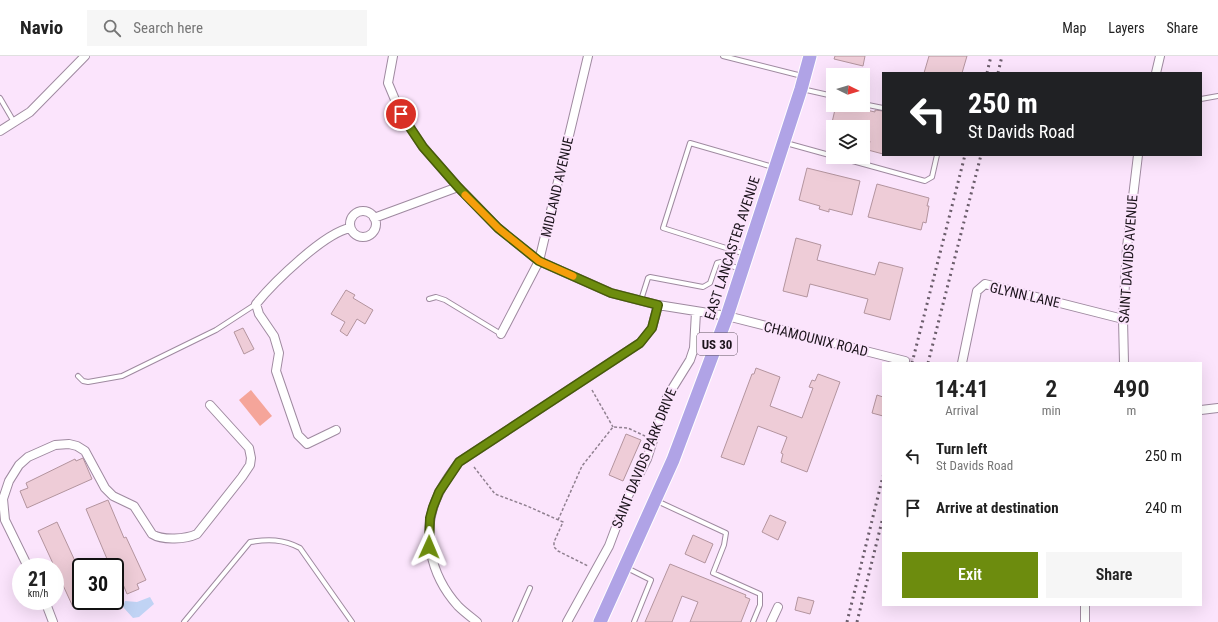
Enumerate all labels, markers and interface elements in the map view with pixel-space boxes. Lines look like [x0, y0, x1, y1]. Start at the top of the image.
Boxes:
search box [87, 10, 367, 46]
text: Navio [20, 16, 63, 39]
icon: search [101, 17, 123, 39]
text: Search here [133, 19, 203, 37]
text: Map [1062, 20, 1086, 36]
text: Layers [1108, 20, 1145, 36]
text: Share [1167, 20, 1198, 36]
north arrow [826, 68, 870, 112]
map controls [826, 68, 870, 164]
text: 250 m [968, 87, 1038, 120]
icon: left [902, 88, 954, 140]
pin [384, 97, 418, 131]
icon: arrive [390, 103, 412, 125]
button: layers [826, 120, 870, 164]
text: St Davids Road [968, 121, 1075, 142]
street label: MIDLAND AVENUE [538, 135, 576, 239]
street label: EAST LANCASTER AVENUE [701, 174, 763, 322]
street label: SAINT DAVIDS AVENUE [1116, 194, 1140, 324]
street label: GLYNN LANE [988, 279, 1062, 311]
street label: CHAMOUNIX ROAD [762, 318, 870, 360]
road number: US 30 [697, 333, 737, 355]
text: 14:41 [935, 375, 989, 403]
text: 2 [1045, 375, 1057, 403]
text: 490 [1113, 375, 1149, 403]
street label: SAINT DAVIDS PARK DRIVE [609, 386, 679, 530]
text: Arrival [945, 403, 978, 418]
text: min [1042, 403, 1061, 418]
text: m [1126, 403, 1136, 418]
text: Turn left [936, 440, 987, 458]
icon: left [902, 445, 924, 467]
text: 250 m [1145, 447, 1182, 465]
text: St Davids Road [936, 458, 1013, 473]
icon: arrive [902, 497, 924, 519]
text: Arrive at destination [936, 499, 1059, 517]
text: 240 m [1145, 499, 1182, 517]
position arrow [408, 526, 450, 568]
button: Exit [902, 552, 1038, 598]
button: Share [1046, 552, 1182, 598]
speed limit sign: 30 [72, 558, 124, 610]
text: 21 [28, 567, 48, 591]
text: km/h [28, 588, 48, 599]

